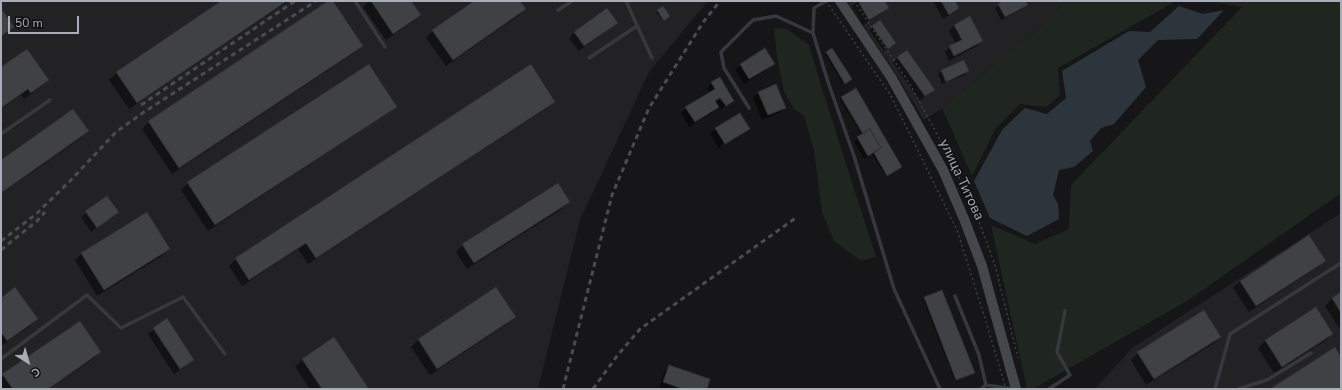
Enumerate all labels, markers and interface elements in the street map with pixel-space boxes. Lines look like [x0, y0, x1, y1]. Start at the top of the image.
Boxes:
scale bar [10, 8, 81, 34]
text: 50 m [15, 15, 43, 31]
street label: улица Титова [935, 137, 987, 223]
north arrow [8, 342, 48, 382]
text: С [28, 364, 43, 380]

